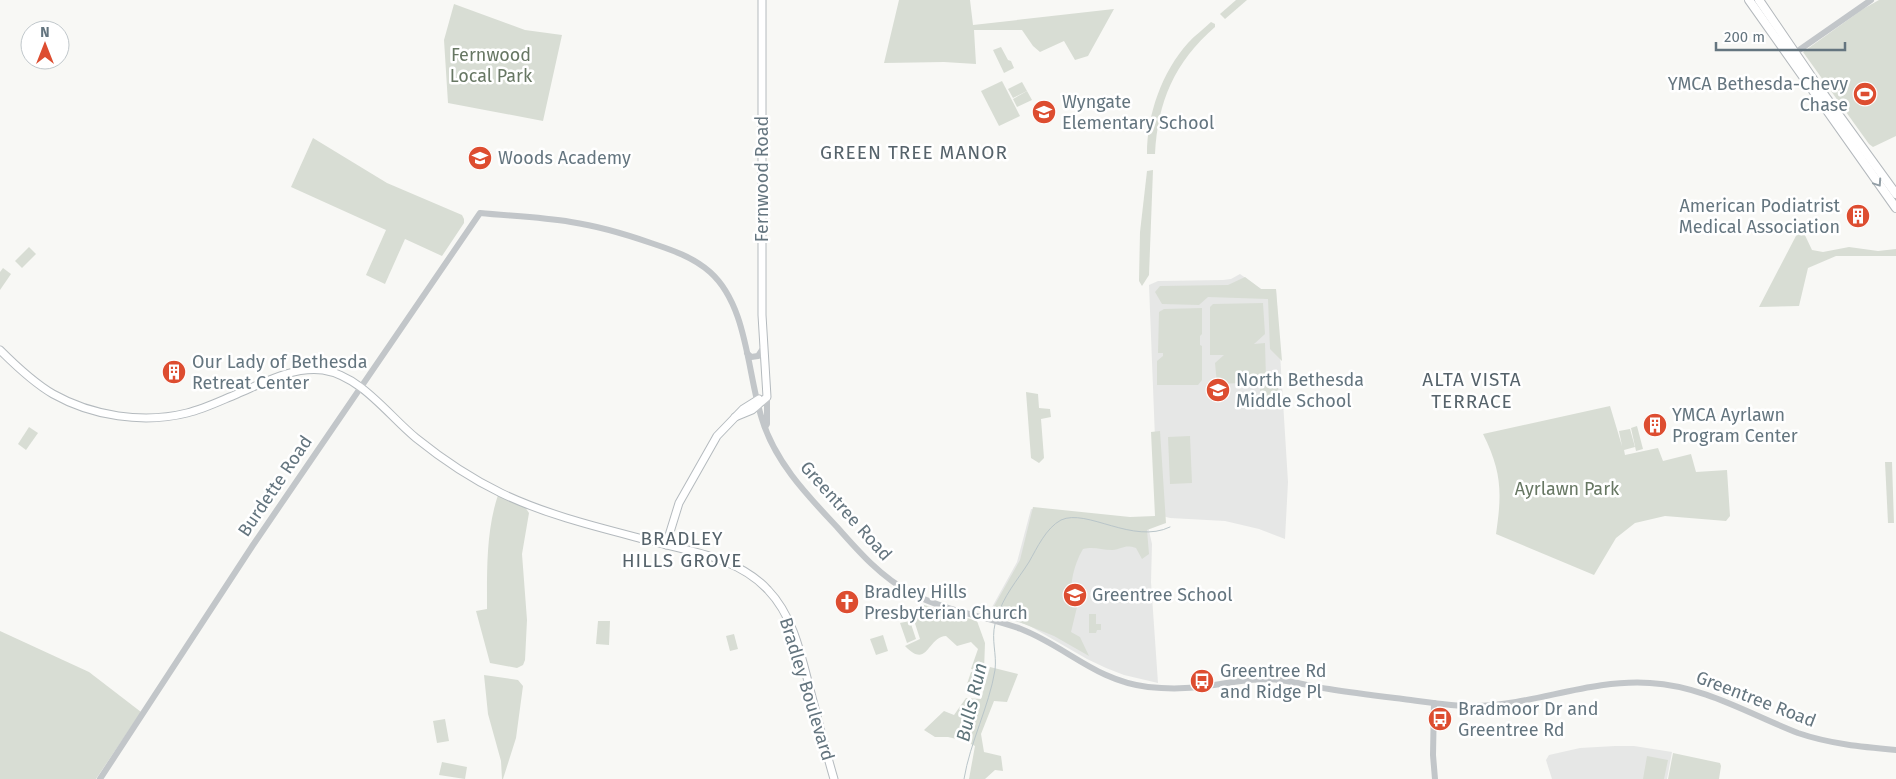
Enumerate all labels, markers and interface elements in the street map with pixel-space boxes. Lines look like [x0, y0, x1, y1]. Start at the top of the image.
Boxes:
north arrow [20, 20, 70, 70]
scale bar [1716, 20, 1845, 52]
text: N [40, 24, 50, 41]
text: 200 m [1724, 28, 1765, 46]
park label: Fernwood Local Park [450, 44, 533, 87]
place label: YMCA Bethesda-Chevy Chase [1668, 73, 1848, 116]
sports icon: YMCA Bethesda-Chevy Chase [1852, 81, 1878, 107]
place label: Wyngate Elementary School [1062, 91, 1214, 134]
school or university icon: Wyngate Elementary School [1031, 99, 1057, 125]
street label: Fernwood Road [751, 116, 773, 242]
district label: GREEN TREE MANOR [820, 141, 1008, 164]
school or university icon: Woods Academy [467, 145, 493, 171]
place label: Woods Academy [498, 147, 631, 169]
one-way arrow [1872, 177, 1881, 186]
place label: American Podiatrist Medical Association [1679, 195, 1840, 238]
building icon: American Podiatrist Medical Association [1845, 203, 1871, 229]
place label: Our Lady of Bethesda Retreat Center [192, 351, 368, 394]
building icon: Our Lady of Bethesda Retreat Center [161, 359, 187, 385]
district label: ALTA VISTA TERRACE [1422, 368, 1522, 413]
place label: North Bethesda Middle School [1236, 369, 1364, 412]
school or university icon: North Bethesda Middle School [1205, 377, 1231, 403]
place label: YMCA Ayrlawn Program Center [1672, 404, 1798, 447]
building icon: YMCA Ayrlawn Program Center [1642, 412, 1668, 438]
street label: Burdette Road [233, 431, 317, 541]
street label: Greentree Road [795, 457, 897, 565]
park label: Ayrlawn Park [1515, 478, 1620, 500]
district label: BRADLEY HILLS GROVE [622, 527, 742, 572]
place label: Bradley Hills Presbyterian Church [864, 581, 1028, 624]
school or university icon: Greentree School [1062, 582, 1088, 608]
place label: Greentree School [1092, 584, 1233, 606]
church icon: Bradley Hills Presbyterian Church [834, 589, 860, 615]
street label: Bradley Boulevard [775, 615, 839, 763]
water label: Bulls Run [951, 660, 992, 744]
place label: Greentree Rd and Ridge Pl [1220, 660, 1327, 703]
street label: Greentree Road [1693, 666, 1819, 732]
bus stop icon: Greentree Rd and Ridge Pl [1189, 668, 1215, 694]
place label: Bradmoor Dr and Greentree Rd [1458, 698, 1598, 741]
bus stop icon: Bradmoor Dr and Greentree Rd [1427, 706, 1453, 732]

